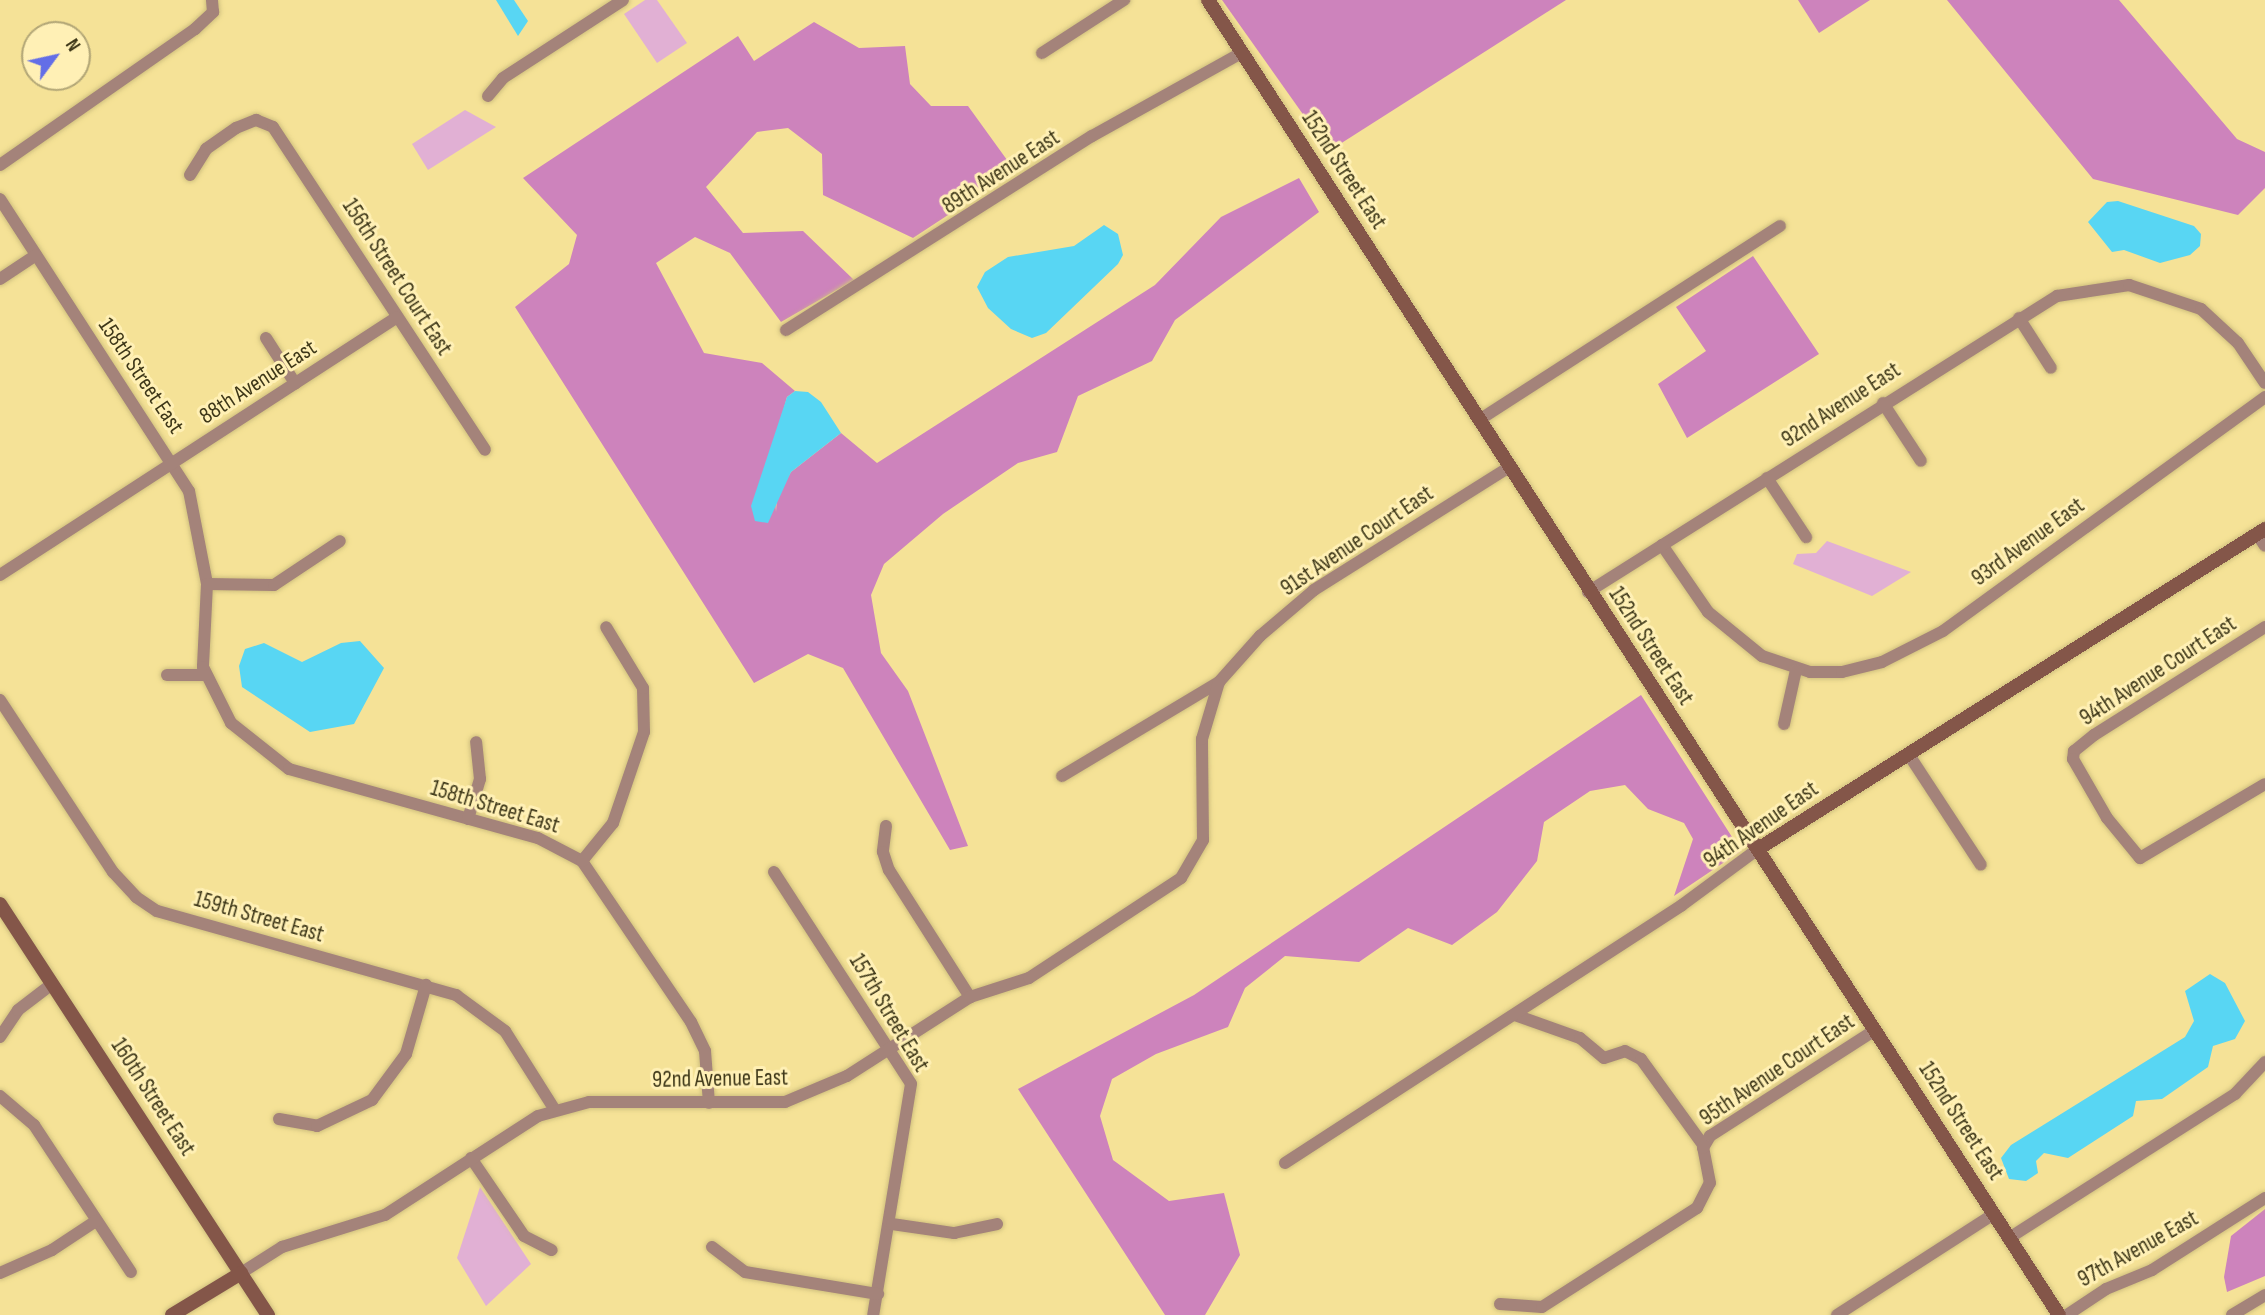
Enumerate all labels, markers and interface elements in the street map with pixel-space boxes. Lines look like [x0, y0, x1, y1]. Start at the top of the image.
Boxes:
north arrow [21, 21, 91, 91]
text: N [60, 35, 85, 56]
street label: 152nd Street East [1296, 106, 1392, 234]
street label: 89th Avenue East [937, 124, 1065, 220]
street label: 156th Street Court East [336, 194, 458, 360]
street label: 158th Street East [92, 313, 190, 439]
street label: 88th Avenue East [194, 334, 322, 430]
street label: 92nd Avenue East [1776, 356, 1906, 454]
street label: 91st Avenue Court East [1276, 480, 1438, 602]
street label: 93rd Avenue East [1966, 492, 2090, 592]
street label: 152nd Street East [1603, 582, 1699, 710]
street label: 94th Avenue Court East [2075, 610, 2241, 732]
street label: 158th Street East [427, 774, 563, 840]
street label: 94th Avenue East [1698, 775, 1824, 875]
street label: 159th Street East [191, 885, 327, 949]
street label: 157th Street East [843, 949, 935, 1077]
street label: 95th Avenue Court East [1694, 1008, 1860, 1132]
street label: 160th Street East [105, 1033, 201, 1161]
street label: 152nd Street East [1913, 1057, 2009, 1185]
street label: 92nd Avenue East [652, 1064, 788, 1094]
street label: 97th Avenue East [2073, 1205, 2203, 1293]

